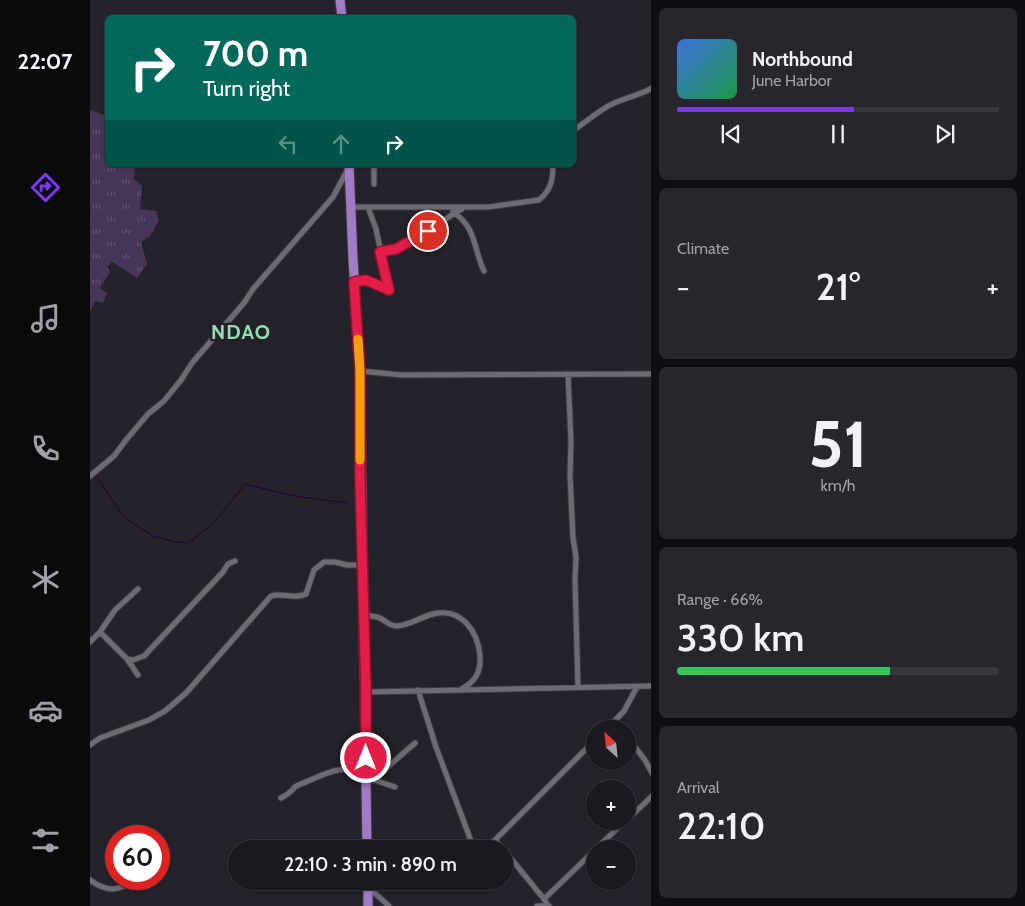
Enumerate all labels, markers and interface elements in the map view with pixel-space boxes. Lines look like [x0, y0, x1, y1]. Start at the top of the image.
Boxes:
text: 700 m [203, 32, 308, 75]
icon: right [120, 35, 185, 100]
text: 22:07 [18, 48, 72, 75]
text: Northbound [752, 48, 853, 71]
text: June Harbor [752, 71, 832, 90]
text: Turn right [203, 75, 290, 102]
icon: previous [717, 120, 745, 148]
icon: pause [824, 120, 852, 148]
icon: next [931, 120, 959, 148]
icon: left [274, 130, 302, 158]
icon: ahead [327, 130, 355, 158]
icon: right [380, 130, 408, 158]
icon: directions [28, 170, 63, 205]
pin [407, 210, 449, 252]
icon: arrive [414, 217, 442, 245]
text: Climate [677, 239, 729, 258]
text: 21° [816, 263, 860, 310]
text: − [677, 270, 689, 304]
text: + [987, 270, 999, 304]
icon: music [28, 301, 63, 336]
district label: NDAO [211, 320, 271, 344]
text: 51 [809, 404, 867, 483]
icon: phone [28, 431, 63, 466]
text: km/h [820, 476, 856, 495]
icon: climate [28, 562, 63, 597]
text: Range · 66% [677, 590, 763, 609]
text: 330 km [677, 614, 804, 661]
icon: car [28, 693, 63, 728]
north arrow [586, 720, 636, 770]
map controls [586, 720, 636, 890]
position arrow [339, 731, 391, 783]
text: Arrival [677, 778, 720, 797]
button: + [586, 780, 636, 830]
text: 22:10 [677, 802, 765, 849]
icon: filters [28, 823, 63, 858]
speed limit sign: 60 [105, 825, 170, 890]
button: − [586, 840, 636, 890]
text: 22:10 · 3 min · 890 m [284, 853, 457, 876]

